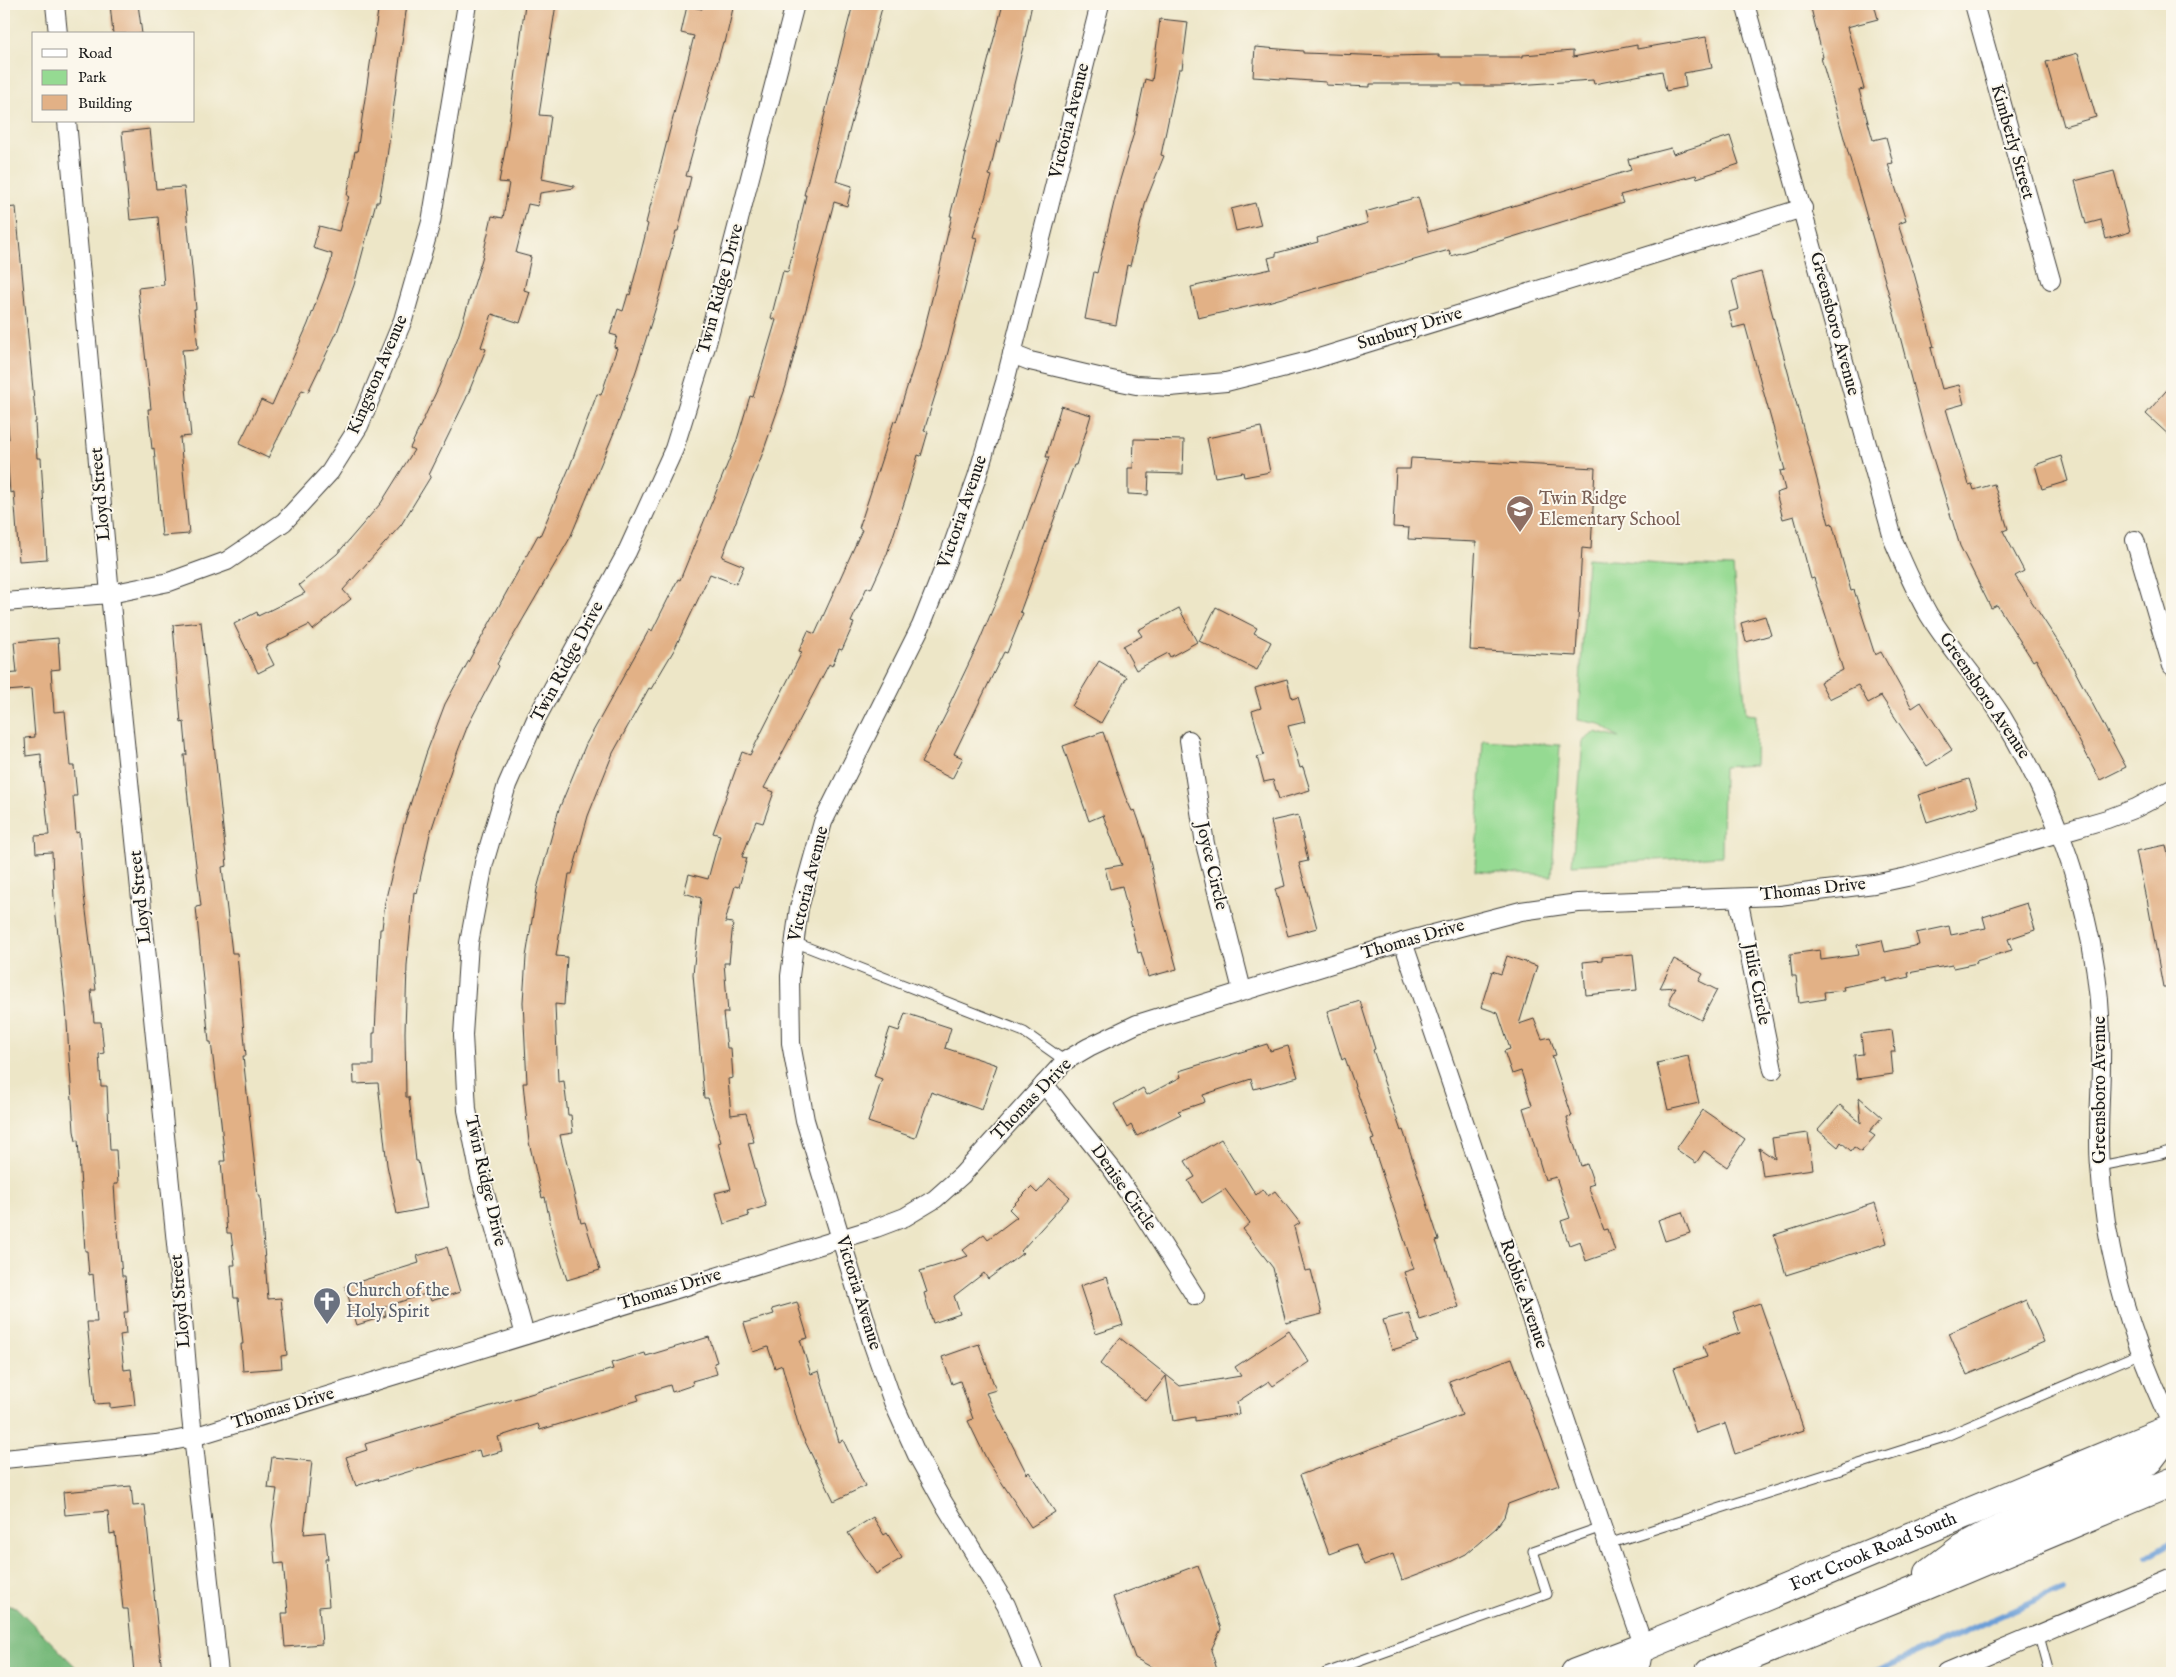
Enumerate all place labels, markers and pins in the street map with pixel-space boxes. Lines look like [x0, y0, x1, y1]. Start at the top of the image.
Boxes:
place label: Twin Ridge Elementary School [1539, 488, 1680, 532]
school or university icon: Twin Ridge Elementary School [1505, 494, 1535, 533]
place label: Church of the Holy Spirit [346, 1280, 450, 1324]
church icon: Church of the Holy Spirit [312, 1286, 342, 1325]

